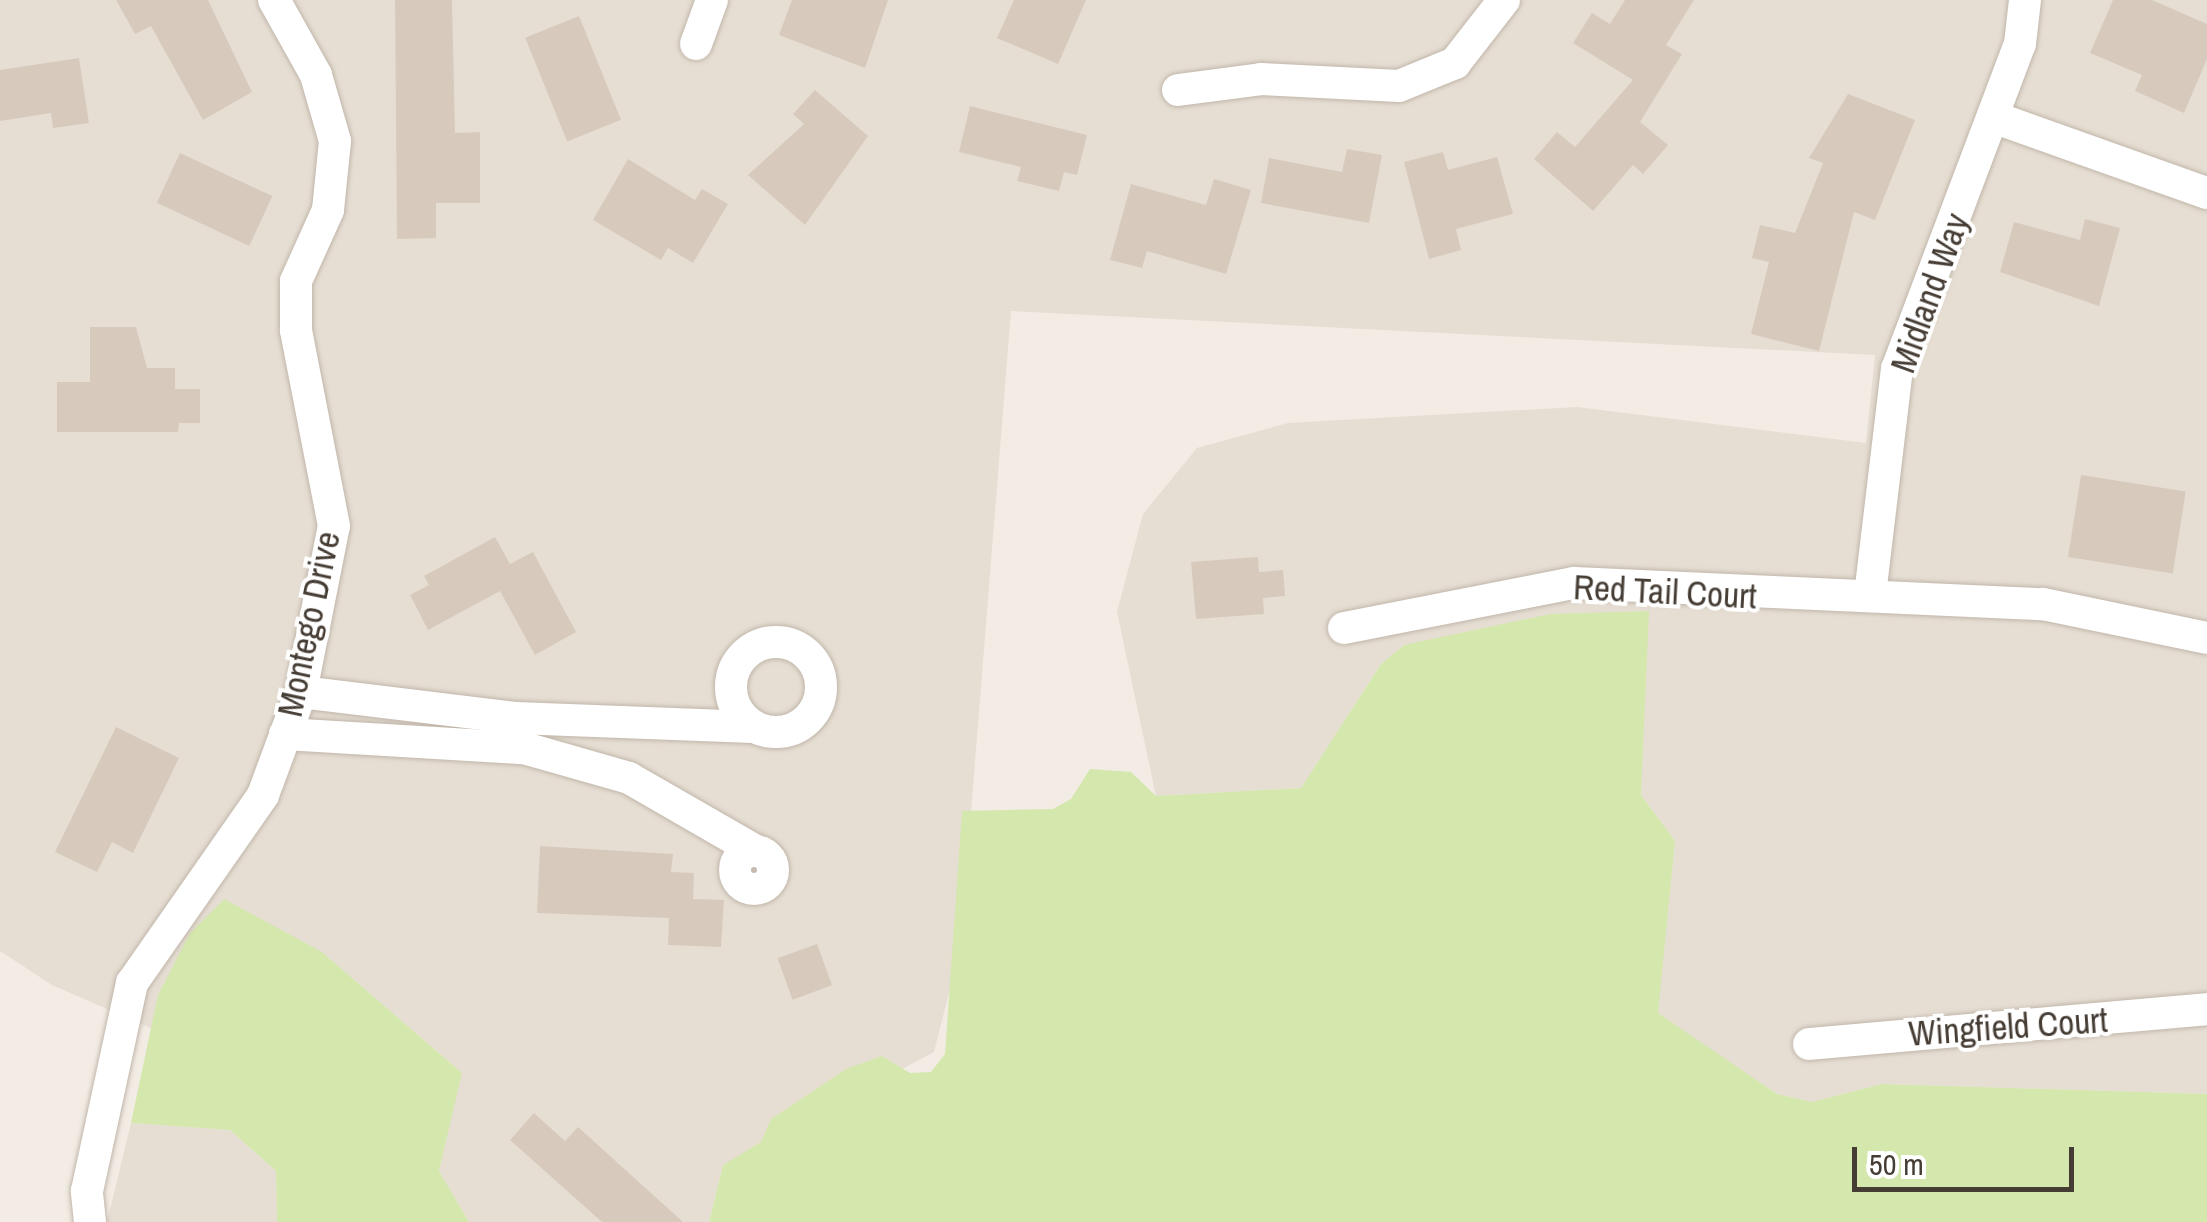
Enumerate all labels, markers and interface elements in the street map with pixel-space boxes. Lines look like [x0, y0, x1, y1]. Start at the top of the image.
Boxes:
street label: Midland Way [1882, 208, 1978, 378]
street label: Montego Drive [269, 528, 349, 720]
street label: Red Tail Court [1572, 566, 1758, 618]
street label: Wingfield Court [1907, 999, 2109, 1055]
scale bar [1857, 1127, 2080, 1189]
text: 50 m [1869, 1144, 1924, 1184]

